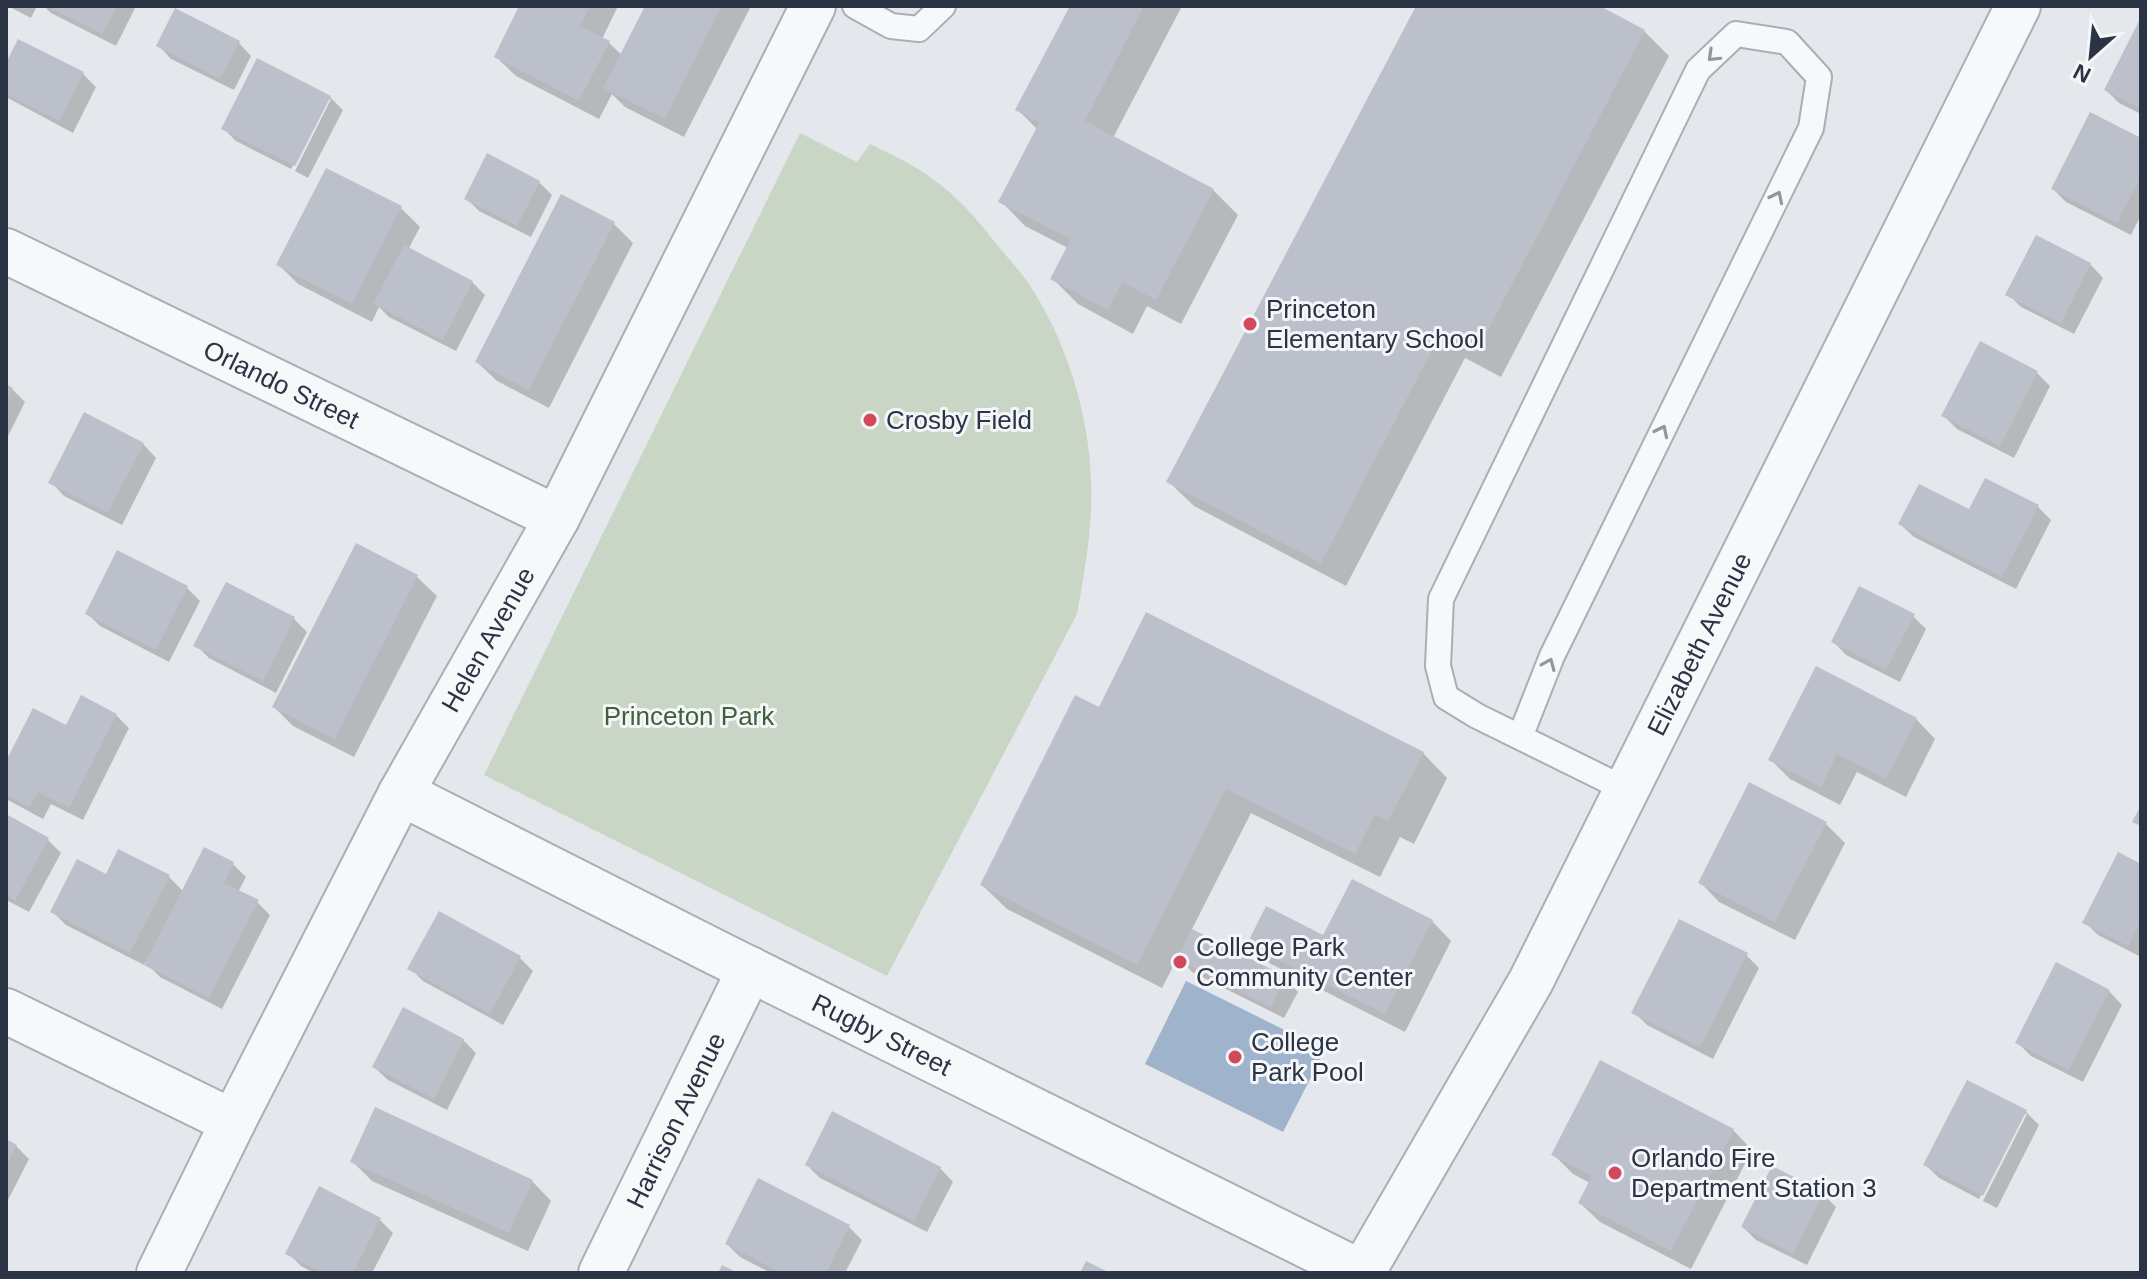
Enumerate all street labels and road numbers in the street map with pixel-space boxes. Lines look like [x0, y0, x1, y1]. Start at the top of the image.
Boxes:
street label: Orlando Street [199, 334, 365, 435]
street label: Elizabeth Avenue [1641, 548, 1758, 740]
street label: Helen Avenue [435, 562, 541, 717]
street label: Rugby Street [807, 988, 957, 1082]
street label: Harrison Avenue [620, 1028, 732, 1213]

